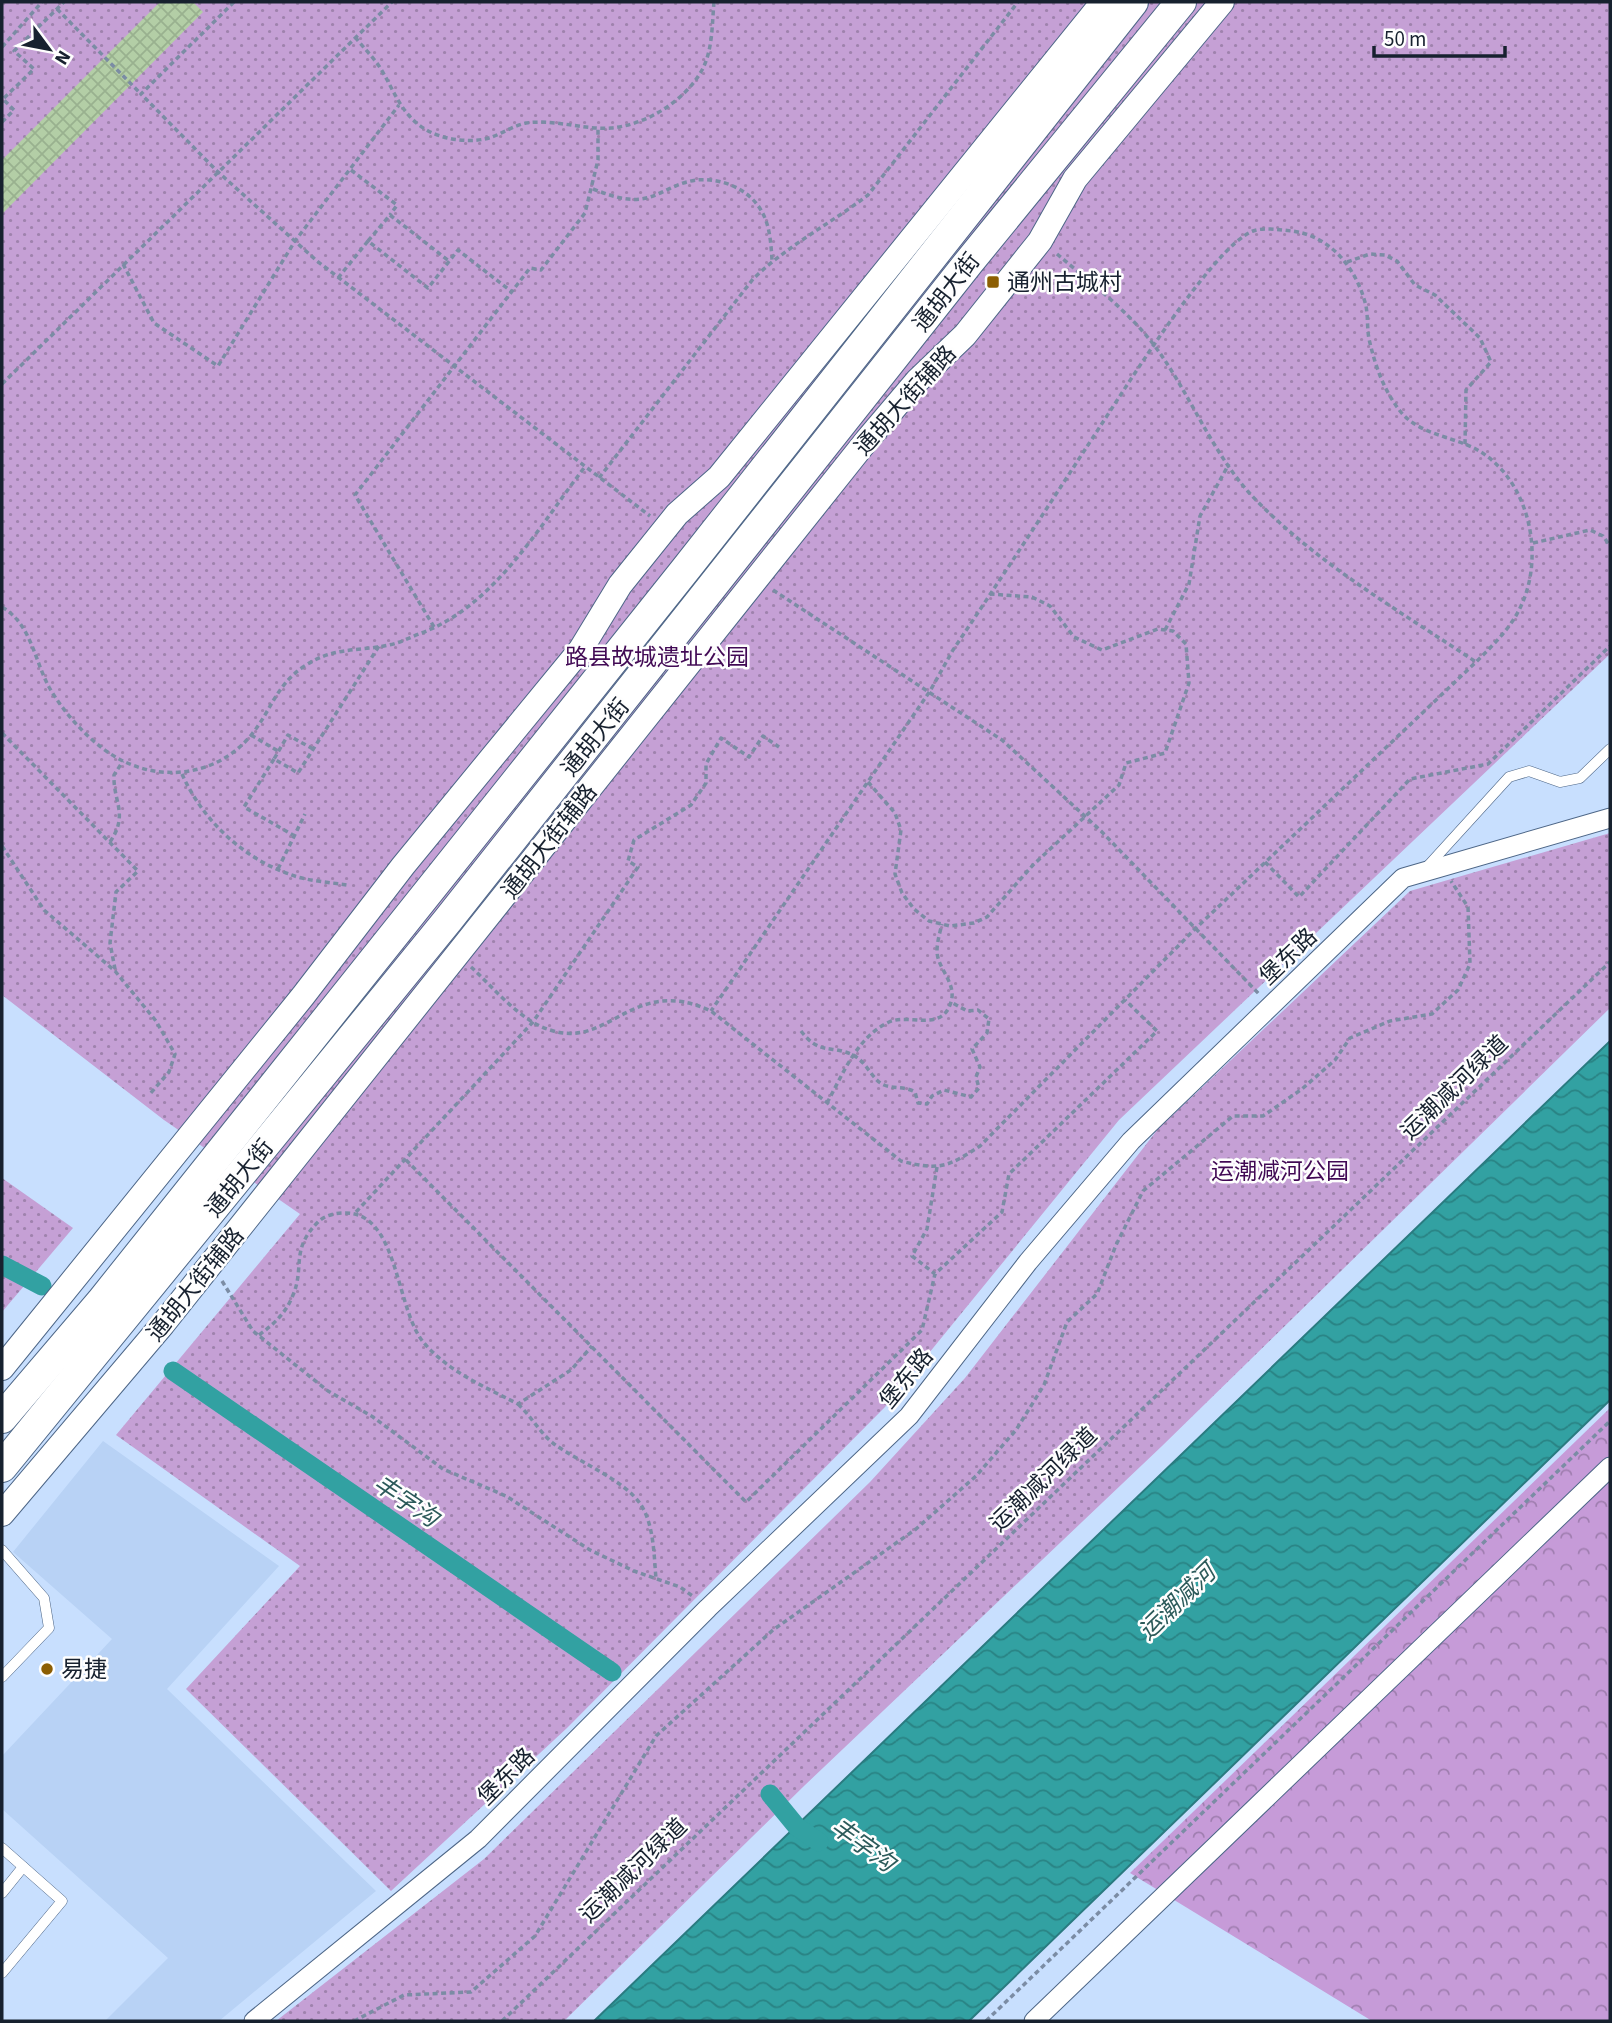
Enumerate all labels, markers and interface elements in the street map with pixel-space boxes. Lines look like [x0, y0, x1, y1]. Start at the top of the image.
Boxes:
north arrow [14, 14, 84, 84]
scale bar [1374, 14, 1505, 58]
text: 50 m [1384, 24, 1426, 54]
text: N [47, 45, 77, 70]
street label: 通胡大街 [905, 246, 988, 339]
place label: 通州古城村 [1007, 266, 1122, 299]
marker: 通州古城村 [985, 274, 1001, 290]
street label: 通胡大街辅路 [847, 338, 964, 463]
park label: 路县故城遗址公园 [565, 641, 749, 674]
street label: 通胡大街 [554, 691, 637, 783]
street label: 通胡大街辅路 [494, 777, 605, 906]
street label: 堡东路 [1252, 921, 1325, 992]
street label: 运潮减河绿道 [1393, 1028, 1515, 1147]
street label: 通胡大街 [198, 1132, 281, 1224]
park label: 运潮减河公园 [1211, 1155, 1349, 1188]
street label: 通胡大街辅路 [139, 1220, 252, 1348]
street label: 堡东路 [872, 1341, 941, 1416]
street label: 运潮减河绿道 [982, 1420, 1104, 1539]
water label: 丰字沟 [366, 1467, 448, 1538]
water label: 运潮减河 [1131, 1554, 1227, 1648]
place label: 易捷 [61, 1653, 107, 1686]
marker: 易捷 [39, 1661, 55, 1677]
street label: 堡东路 [470, 1740, 542, 1812]
water label: 丰字沟 [823, 1810, 905, 1882]
street label: 运潮减河绿道 [572, 1811, 694, 1930]

